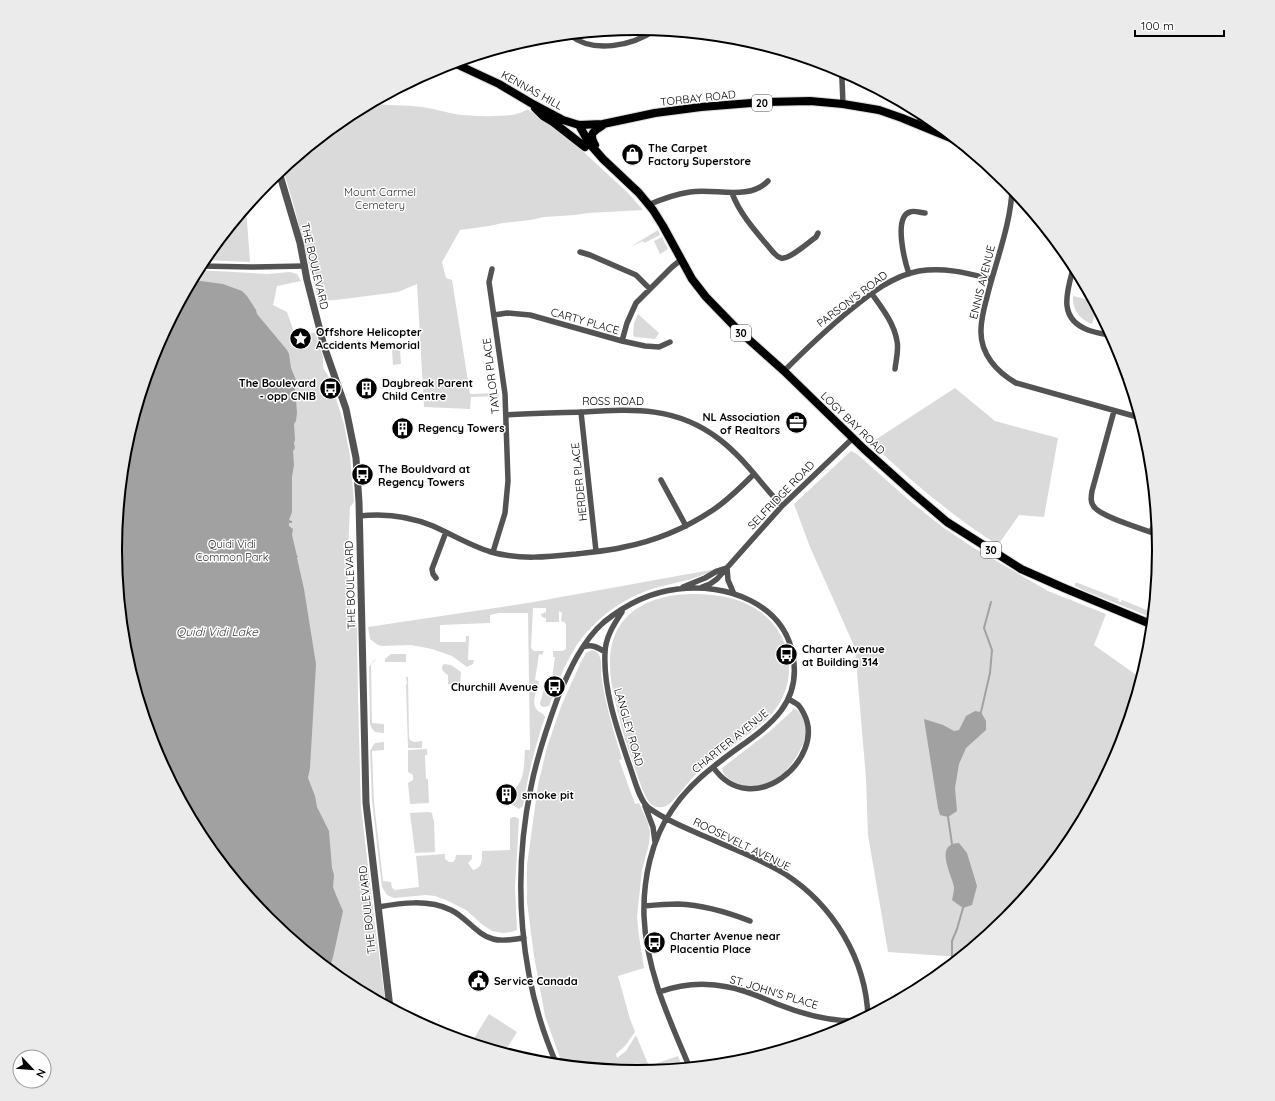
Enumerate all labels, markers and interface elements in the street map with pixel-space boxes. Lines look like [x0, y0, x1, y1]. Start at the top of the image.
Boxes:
scale bar [1135, 12, 1224, 38]
text: 100 m [1141, 18, 1174, 33]
street label: KENNAS HILL [499, 67, 565, 113]
street label: TORBAY ROAD [660, 87, 737, 109]
road number: 20 [752, 95, 772, 111]
shop icon: The Carpet Factory Superstore [619, 141, 645, 167]
place label: The Carpet Factory Superstore [648, 141, 752, 168]
park label: Mount Carmel Cemetery [344, 185, 416, 212]
street label: THE BOULEVARD [298, 221, 332, 311]
street label: ENNIS AVENUE [966, 243, 998, 321]
street label: PARSON'S ROAD [814, 268, 890, 330]
street label: CARTY PLACE [549, 305, 621, 337]
place icon: Offshore Helicopter Accidents Memorial [288, 325, 314, 351]
place label: Offshore Helicopter Accidents Memorial [316, 325, 422, 352]
road number: 30 [731, 325, 751, 341]
street label: TAYLOR PLACE [479, 337, 503, 415]
place label: The Boulevard - opp CNIB [239, 376, 316, 403]
bus stop icon: The Boulevard - opp CNIB [318, 376, 344, 402]
building icon: Daybreak Parent Child Centre [353, 376, 379, 402]
place label: Daybreak Parent Child Centre [382, 376, 473, 403]
street label: LOGY BAY ROAD [818, 389, 888, 457]
street label: ROSS ROAD [582, 394, 644, 408]
place label: NL Association of Realtors [702, 410, 780, 437]
office icon: NL Association of Realtors [783, 410, 809, 436]
building icon: Regency Towers [389, 415, 415, 441]
place label: Regency Towers [418, 421, 504, 435]
street label: HERDER PLACE [568, 442, 590, 522]
street label: SELFRIDGE ROAD [745, 458, 817, 532]
bus stop icon: The Bouldvard at Regency Towers [350, 462, 376, 488]
place label: The Bouldvard at Regency Towers [378, 462, 470, 489]
park label: Quidi Vidi Common Park [195, 537, 269, 564]
street label: THE BOULEVARD [341, 540, 359, 630]
road number: 30 [981, 542, 1001, 558]
water label: Quidi Vidi Lake [176, 624, 259, 639]
bus stop icon: Charter Avenue at Building 314 [774, 642, 800, 668]
place label: Charter Avenue at Building 314 [802, 642, 885, 669]
bus stop icon: Churchill Avenue [541, 674, 567, 700]
place label: Churchill Avenue [451, 680, 538, 694]
street label: LANGLEY ROAD [611, 686, 647, 768]
street label: CHARTER AVENUE [689, 706, 771, 776]
building icon: smoke pit [493, 782, 519, 808]
place label: smoke pit [522, 788, 574, 802]
street label: ROOSEVELT AVENUE [691, 814, 793, 874]
street label: THE BOULEVARD [355, 865, 379, 955]
bus stop icon: Charter Avenue near Placentia Place [641, 929, 667, 955]
place label: Charter Avenue near Placentia Place [670, 929, 781, 956]
public building icon: Service Canada [465, 968, 491, 994]
street label: ST. JOHN'S PLACE [728, 972, 820, 1012]
place label: Service Canada [494, 974, 578, 988]
north arrow [12, 1049, 52, 1089]
text: N [33, 1067, 49, 1080]

